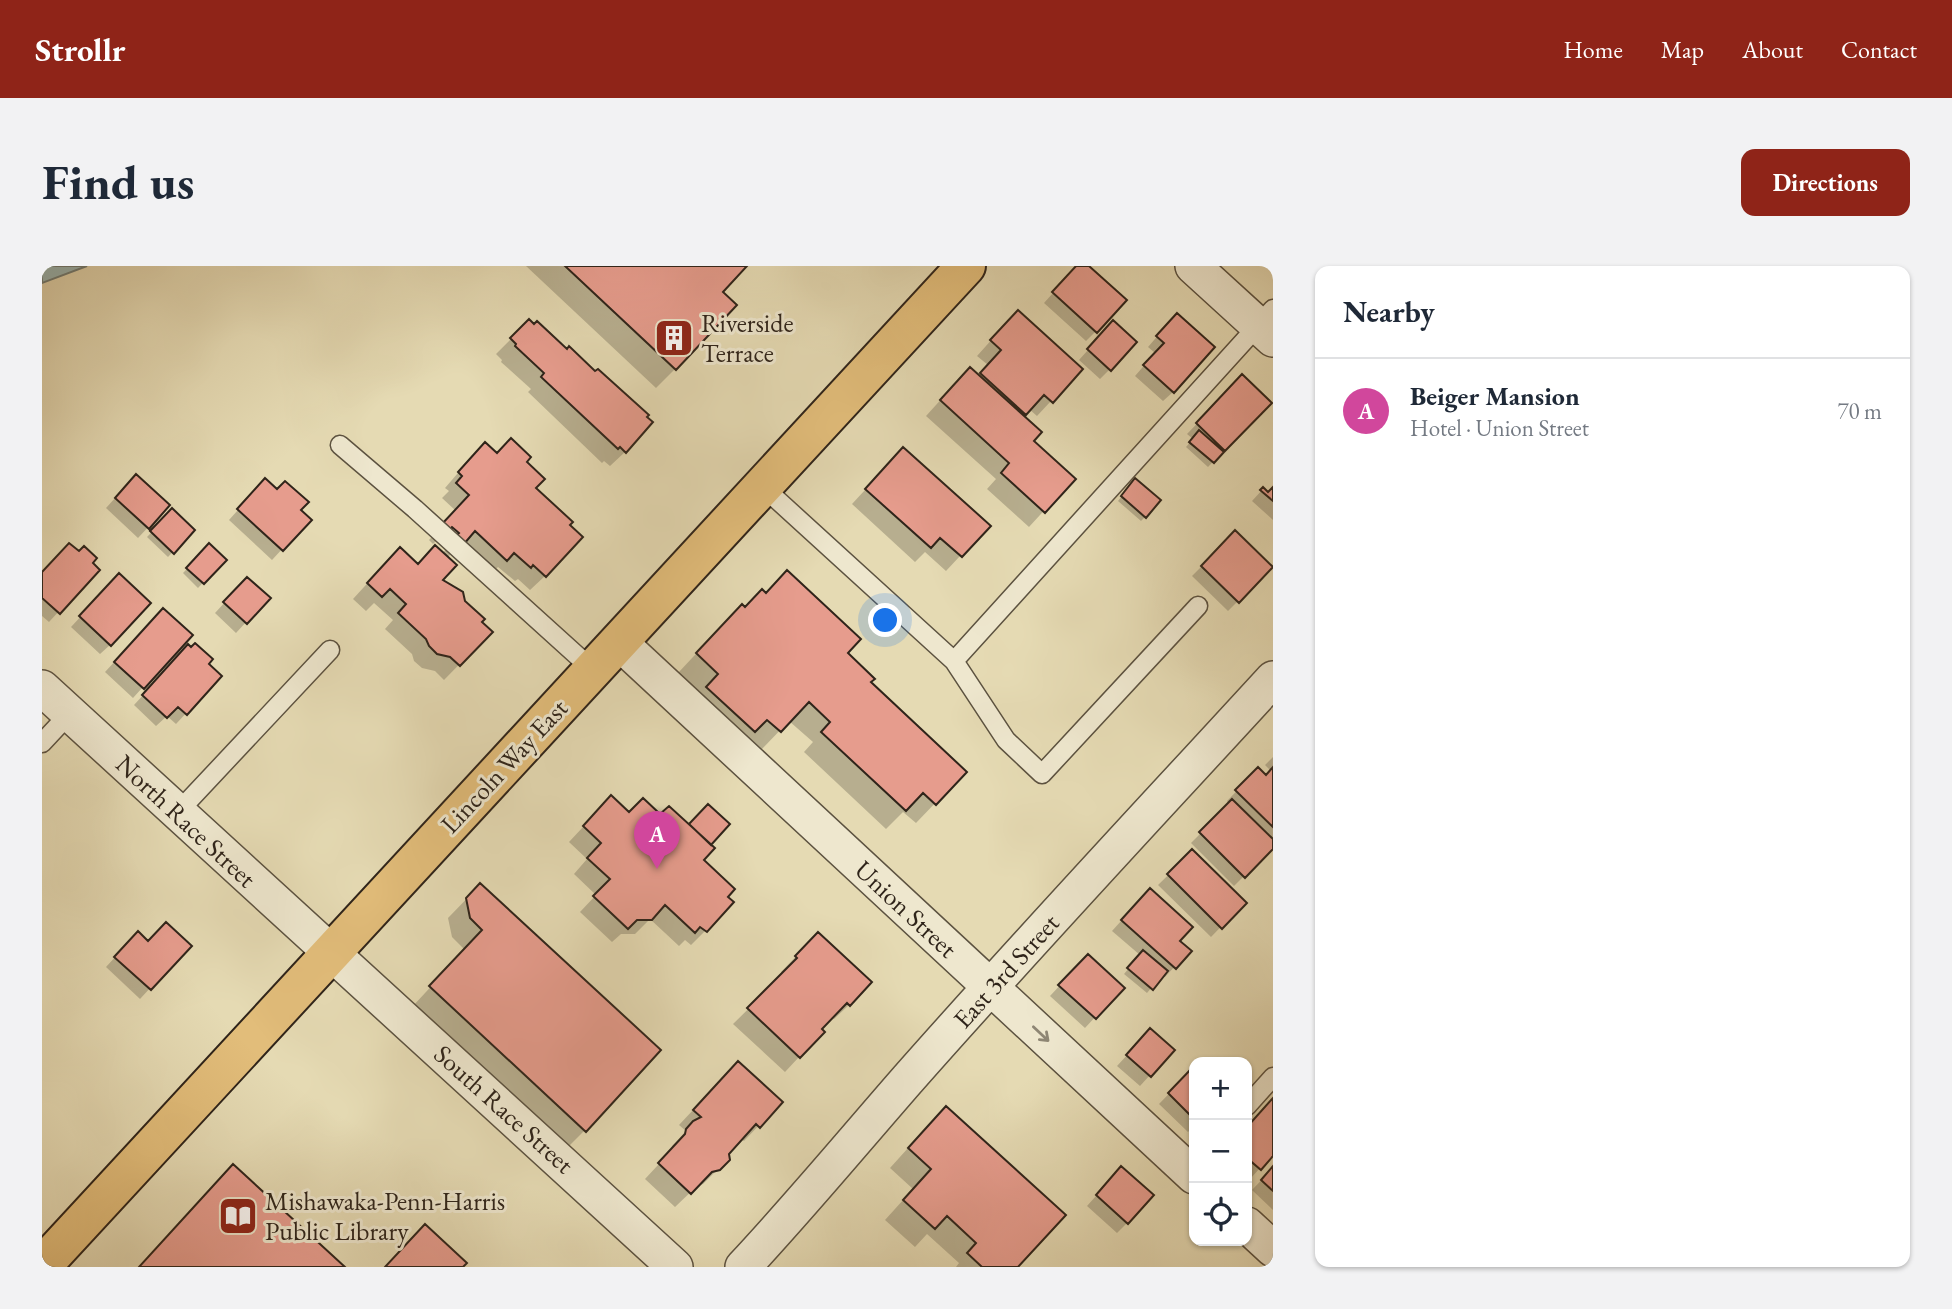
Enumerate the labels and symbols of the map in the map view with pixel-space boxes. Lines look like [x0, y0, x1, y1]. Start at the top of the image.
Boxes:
place label: Riverside Terrace [701, 306, 794, 370]
building icon: Riverside Terrace [653, 317, 695, 359]
your location [868, 603, 902, 637]
street label: Lincoln Way East [433, 692, 575, 840]
street label: North Race Street [108, 747, 264, 895]
pin: A [634, 811, 680, 869]
street label: Union Street [848, 853, 964, 965]
street label: East 3rd Street [946, 907, 1066, 1035]
one-way arrow [1032, 1025, 1049, 1042]
street label: South Race Street [427, 1037, 581, 1181]
place label: Mishawaka-Penn-Harris Public Library [265, 1184, 505, 1248]
library icon: Mishawaka-Penn-Harris Public Library [217, 1195, 259, 1237]

